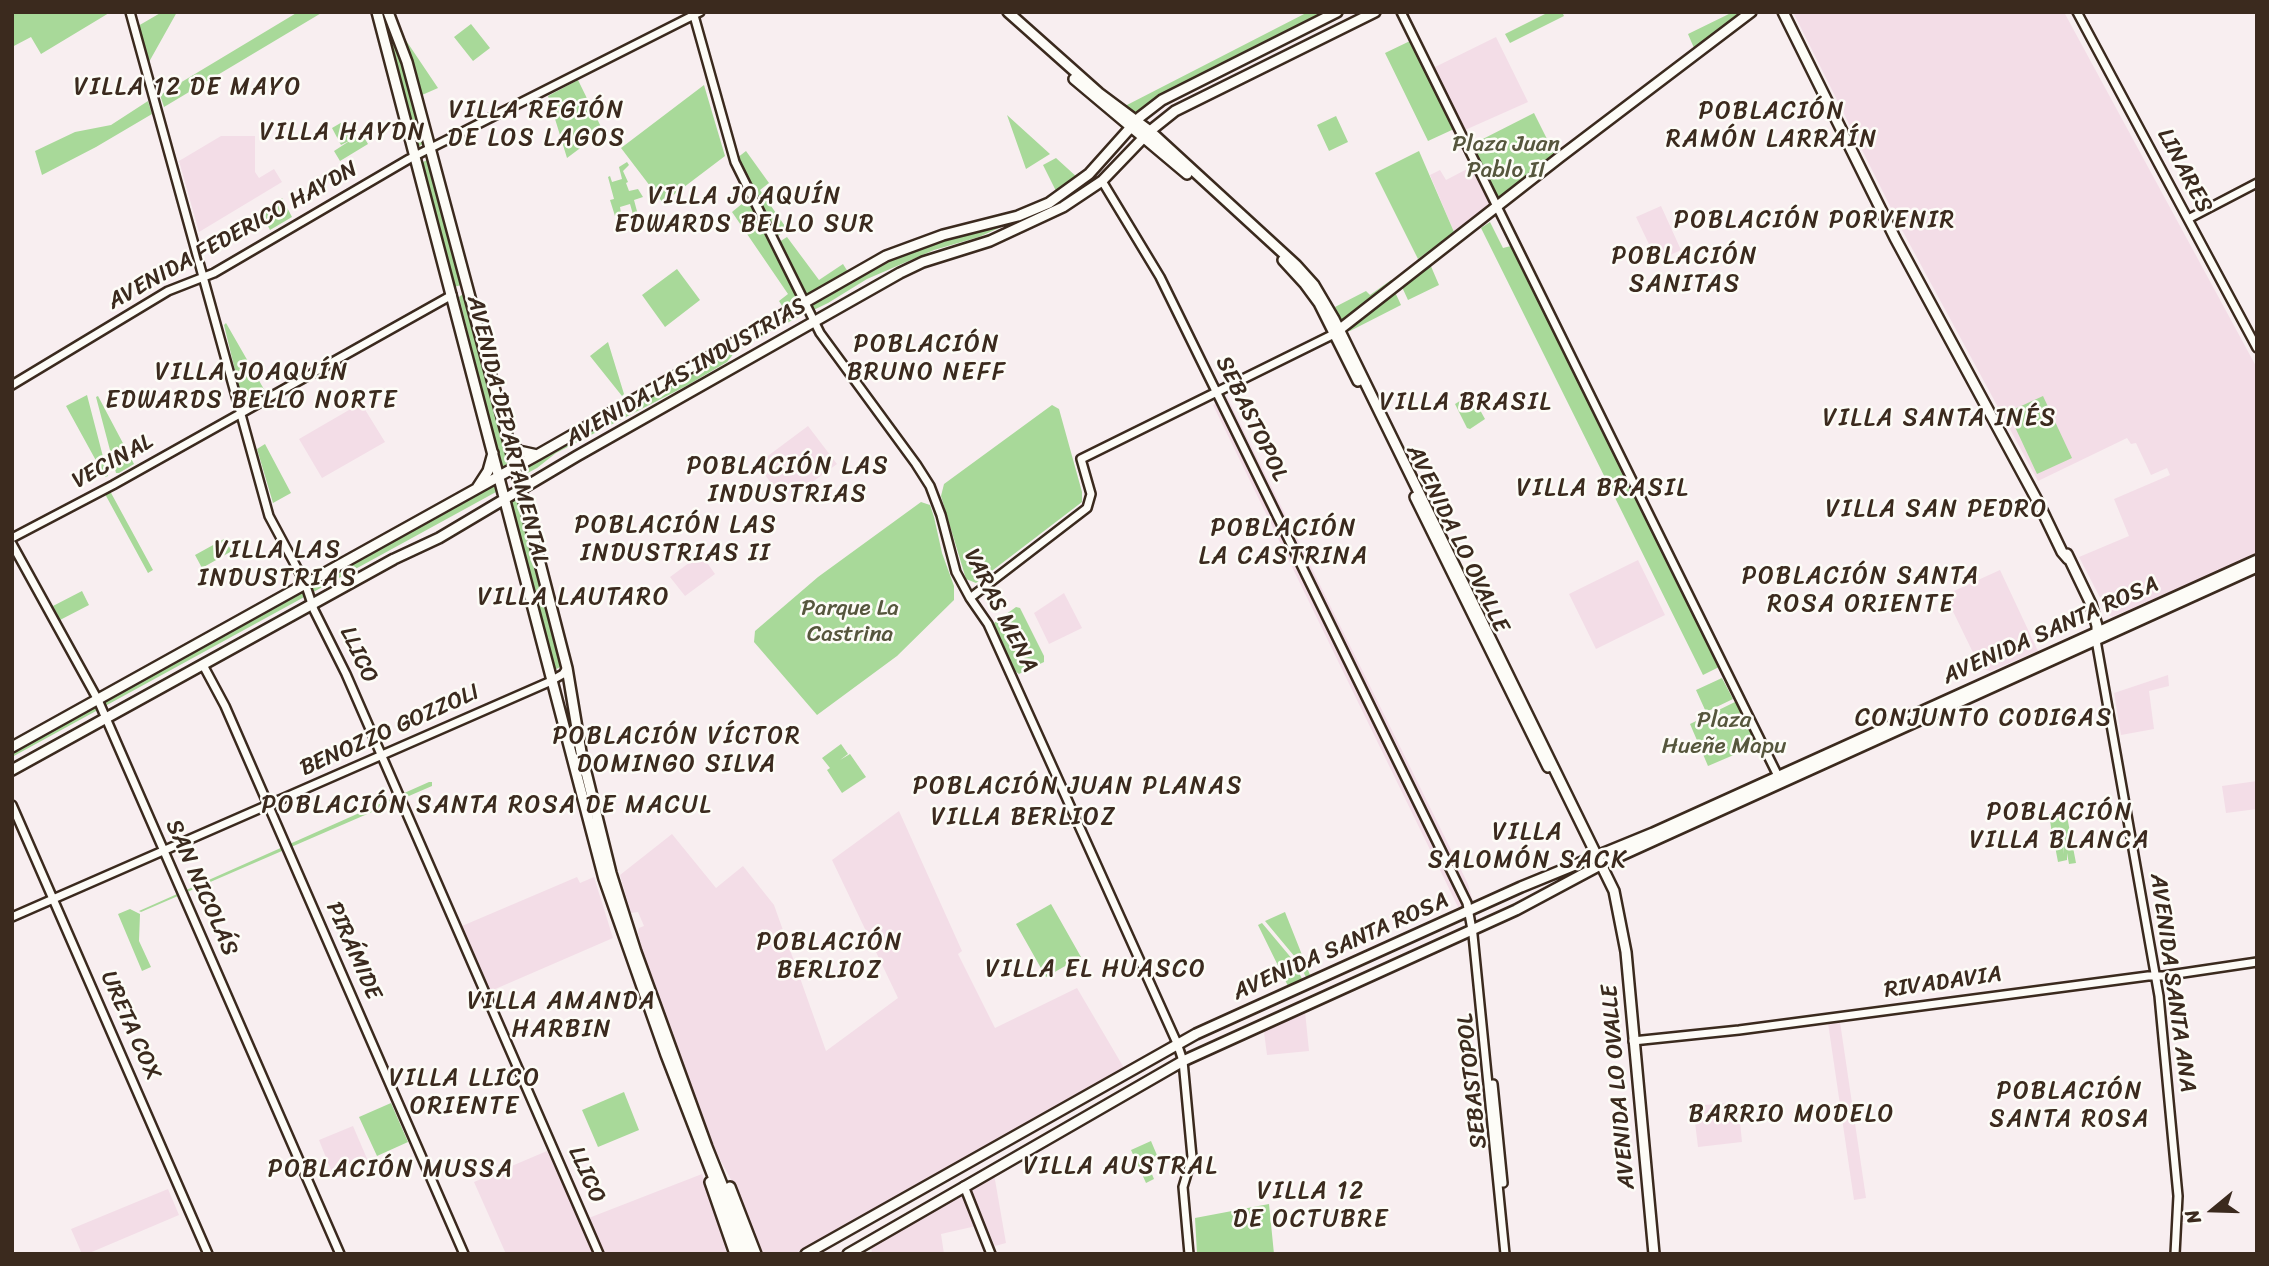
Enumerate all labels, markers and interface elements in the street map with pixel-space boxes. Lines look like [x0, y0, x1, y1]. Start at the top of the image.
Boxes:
district label: VILLA 12 DE MAYO [76, 74, 300, 102]
district label: VILLA REGIÓN DE LOS LAGOS [450, 97, 624, 153]
district label: POBLACIÓN RAMÓN LARRAÍN [1667, 98, 1877, 154]
district label: VILLA HAYDN [261, 119, 425, 147]
street label: LINARES [2150, 124, 2218, 218]
park label: Plaza Juan Pablo II [1452, 131, 1560, 185]
street label: AVENIDA FEDERICO HAYDN [103, 156, 363, 316]
district label: VILLA JOAQUÍN EDWARDS BELLO SUR [616, 183, 874, 239]
district label: POBLACIÓN PORVENIR [1677, 207, 1953, 235]
district label: POBLACIÓN SANITAS [1614, 243, 1756, 299]
street label: AVENIDA DEPARTAMENTAL [460, 293, 554, 569]
street label: AVENIDA LAS INDUSTRIAS [561, 293, 811, 453]
district label: POBLACIÓN BRUNO NEFF [848, 331, 1006, 387]
street label: SEBASTOPOL [1209, 352, 1293, 486]
district label: VILLA JOAQUÍN EDWARDS BELLO NORTE [108, 359, 396, 415]
district label: VILLA BRASIL [1383, 389, 1549, 417]
district label: VILLA SANTA INÉS [1826, 405, 2054, 433]
street label: VECINAL [68, 429, 158, 495]
street label: AVENIDA LO OVALLE [1400, 441, 1514, 637]
district label: POBLACIÓN LAS INDUSTRIAS [689, 453, 887, 509]
district label: VILLA BRASIL [1520, 475, 1686, 503]
district label: VILLA SAN PEDRO [1828, 496, 2046, 524]
district label: POBLACIÓN LAS INDUSTRIAS II [577, 512, 775, 568]
district label: POBLACIÓN LA CASTRINA [1202, 515, 1366, 571]
district label: VILLA LAS INDUSTRIAS [203, 537, 353, 593]
street label: VARAS MENA [957, 545, 1043, 677]
district label: POBLACIÓN SANTA ROSA ORIENTE [1745, 563, 1977, 619]
street label: AVENIDA SANTA ROSA [1939, 571, 2163, 691]
district label: VILLA LAUTARO [480, 584, 668, 612]
park label: Parque La Castrina [801, 595, 899, 649]
street label: LLICO [333, 622, 383, 688]
street label: BENOZZO GOZZOLI [296, 679, 484, 783]
district label: CONJUNTO CODIGAS [1858, 705, 2110, 733]
park label: Plaza Hueñe Mapu [1662, 707, 1786, 761]
district label: POBLACIÓN VÍCTOR DOMINGO SILVA [556, 723, 798, 779]
district label: POBLACIÓN JUAN PLANAS [916, 773, 1240, 801]
district label: POBLACIÓN SANTA ROSA DE MACUL [267, 792, 707, 820]
district label: POBLACIÓN VILLA BLANCA [1971, 799, 2149, 855]
district label: VILLA BERLIOZ [934, 804, 1114, 832]
street label: SAN NICOLÁS [159, 816, 243, 960]
district label: VILLA SALOMÓN SACK [1430, 819, 1626, 875]
street label: AVENIDA SANTA ANA [2143, 872, 2201, 1094]
street label: AVENIDA SANTA ROSA [1229, 887, 1453, 1007]
street label: PIRÁMIDE [319, 898, 387, 1004]
district label: POBLACIÓN BERLIOZ [759, 929, 901, 985]
district label: VILLA EL HUASCO [988, 956, 1204, 984]
street label: RIVADAVIA [1883, 961, 2003, 1005]
street label: URETA COX [94, 967, 166, 1085]
street label: AVENIDA LO OVALLE [1596, 984, 1642, 1190]
district label: VILLA AMANDA HARBIN [469, 988, 655, 1044]
street label: SEBASTOPOL [1452, 1012, 1494, 1150]
district label: VILLA LLICO ORIENTE [391, 1065, 539, 1121]
district label: POBLACIÓN SANTA ROSA [1992, 1078, 2148, 1134]
district label: BARRIO MODELO [1691, 1101, 1893, 1129]
street label: LLICO [561, 1142, 611, 1208]
district label: VILLA AUSTRAL [1026, 1153, 1216, 1181]
district label: POBLACIÓN MUSSA [272, 1156, 510, 1184]
north arrow [2178, 1175, 2248, 1245]
district label: VILLA 12 DE OCTUBRE [1234, 1178, 1388, 1234]
text: N [2175, 1205, 2210, 1229]

